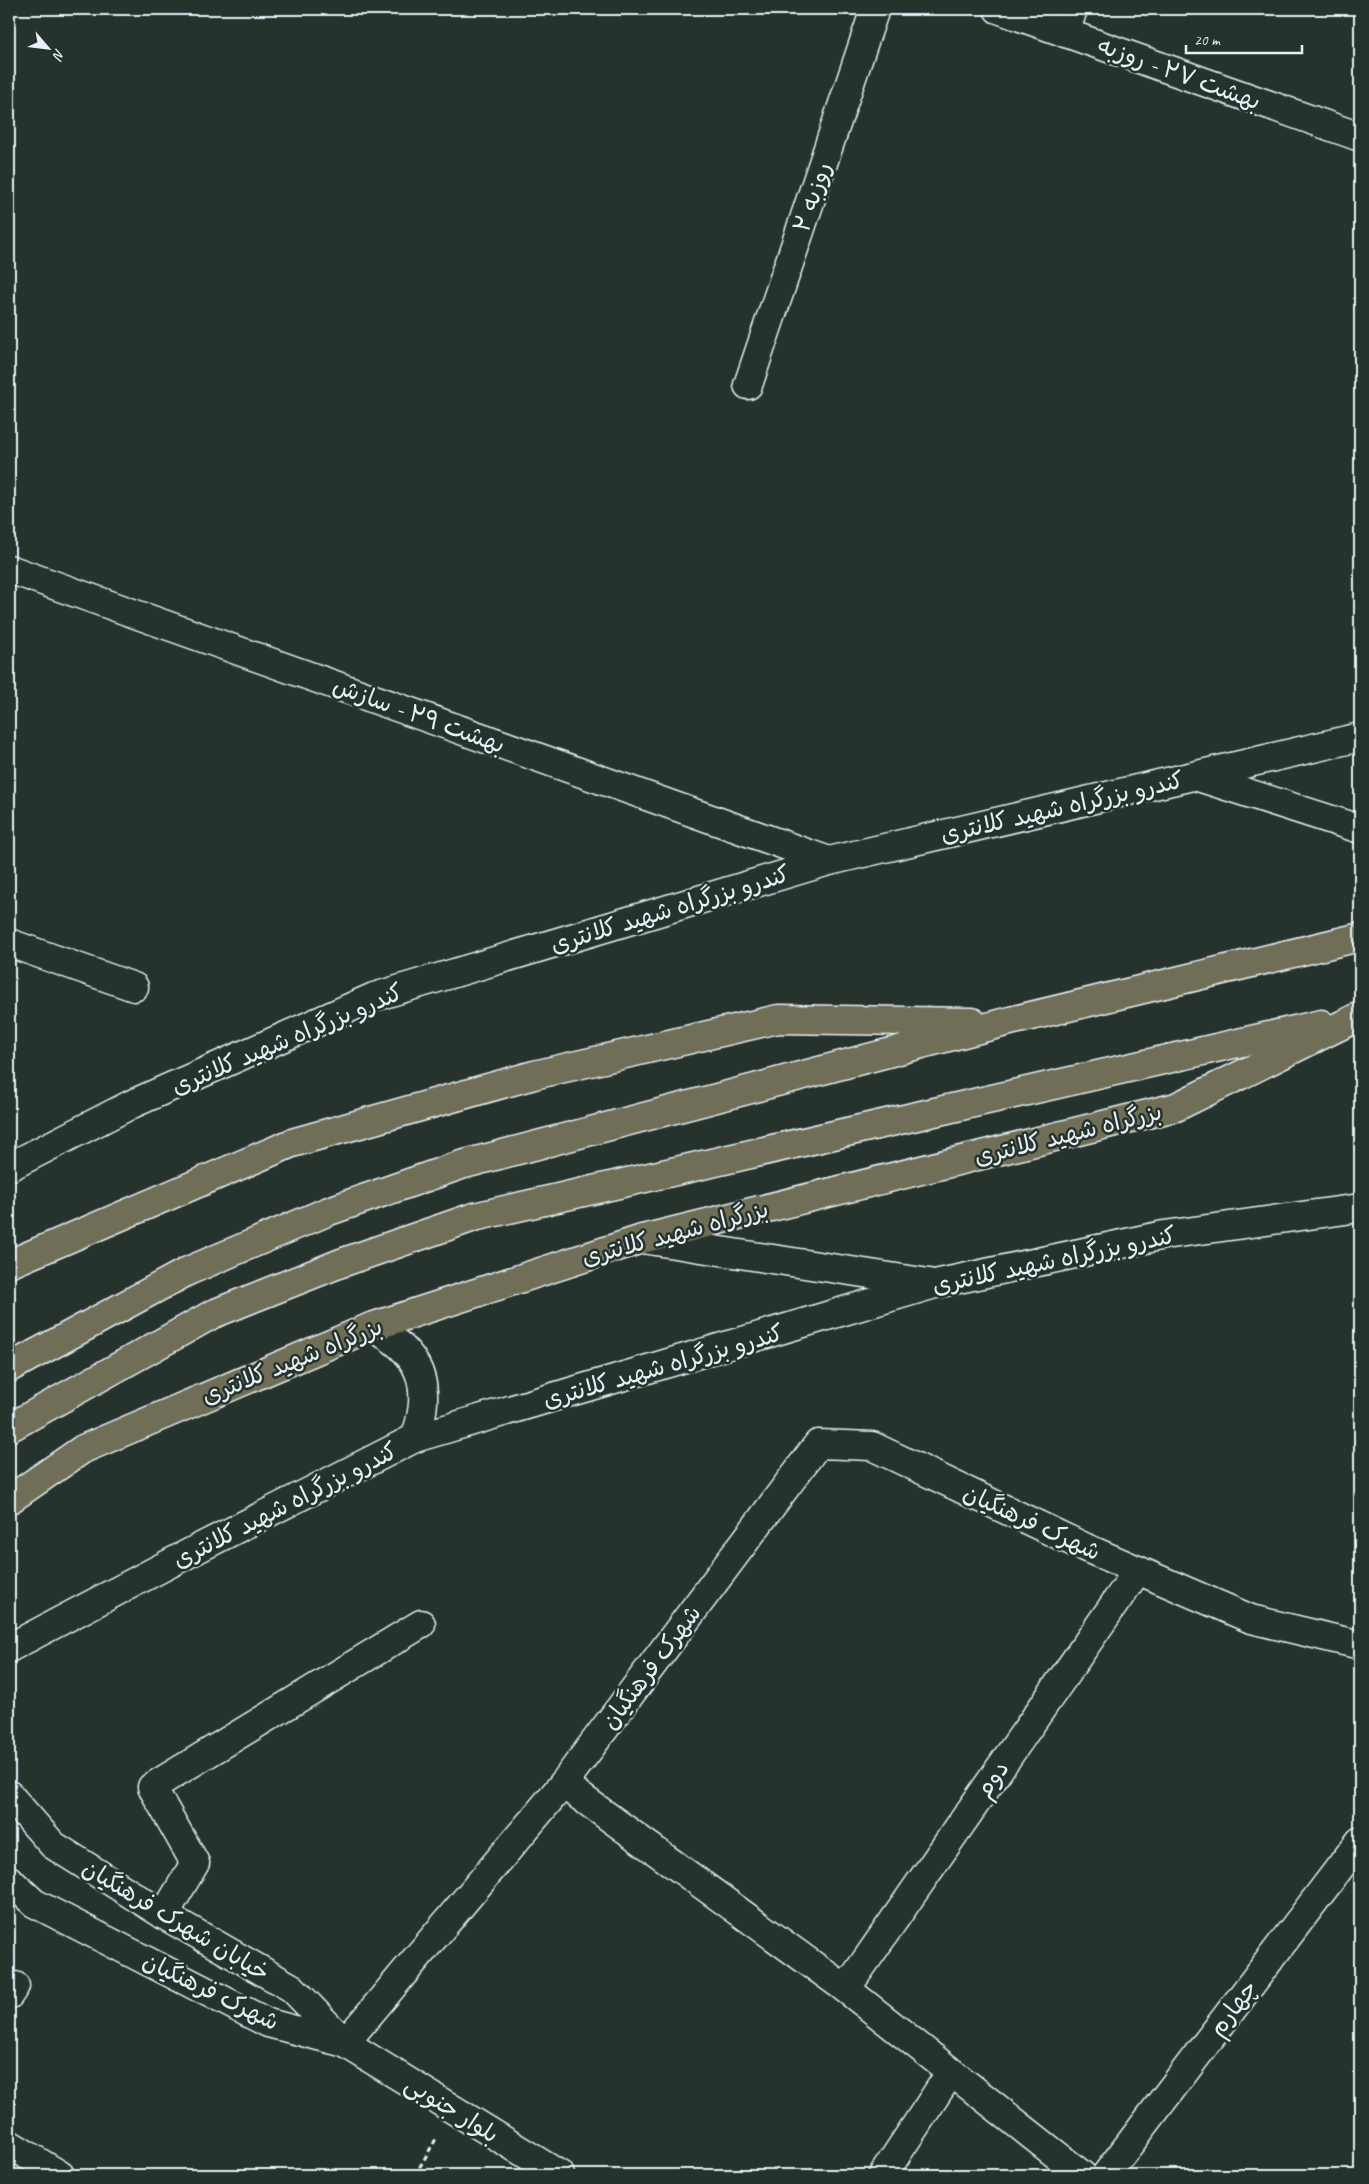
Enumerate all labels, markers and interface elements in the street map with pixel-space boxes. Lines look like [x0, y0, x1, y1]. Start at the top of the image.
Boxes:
north arrow [22, 22, 72, 72]
scale bar [1186, 22, 1303, 54]
street label: بهشت ۲۷ - روزبه [1093, 29, 1265, 117]
text: 20 m [1194, 31, 1221, 50]
text: N [48, 46, 69, 64]
street label: ۲ روزبه [786, 158, 838, 236]
street label: بهشت ۲۹ - سازش [329, 670, 509, 760]
street label: کندرو بزرگراه شهید کلانتری [938, 764, 1186, 850]
street label: کندرو بزرگراه شهید کلانتری [547, 858, 793, 960]
street label: کندرو بزرگراه شهید کلانتری [167, 977, 407, 1101]
street label: بزرگراه شهید کلانتری [971, 1096, 1165, 1172]
street label: بزرگراه شهید کلانتری [578, 1194, 772, 1272]
street label: کندرو بزرگراه شهید کلانتری [929, 1220, 1179, 1300]
street label: بزرگراه شهید کلانتری [197, 1311, 387, 1411]
street label: کندرو بزرگراه شهید کلانتری [540, 1317, 786, 1415]
street label: کندرو بزرگراه شهید کلانتری [168, 1435, 402, 1575]
street label: شهرک فرهنگیان [959, 1477, 1105, 1567]
street label: شهرک فرهنگیان [594, 1599, 708, 1735]
street label: دوم [969, 1754, 1019, 1806]
street label: خیابان شهرک فرهنگیان [77, 1852, 275, 1988]
street label: شهرک فرهنگیان [138, 1945, 284, 2037]
street label: چهارم [1202, 1974, 1266, 2044]
street label: بلوار جنوبی [399, 2068, 504, 2150]

